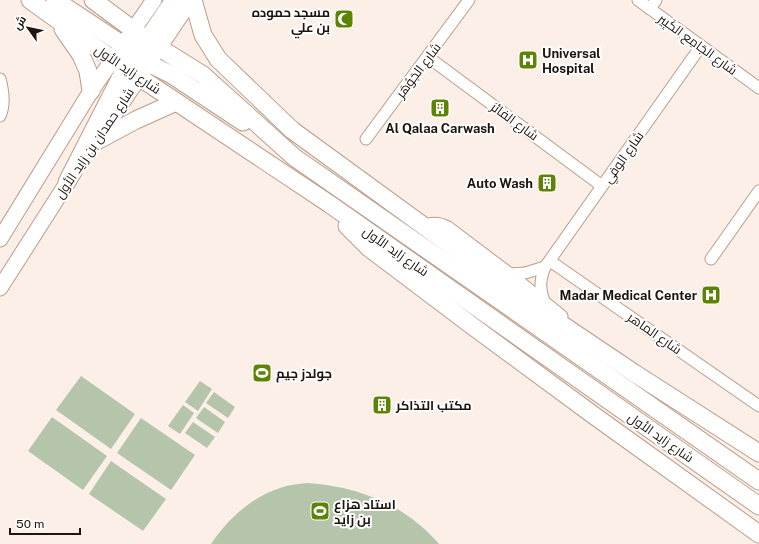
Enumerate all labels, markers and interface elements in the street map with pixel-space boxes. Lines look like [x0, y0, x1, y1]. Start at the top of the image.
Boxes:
place label: مسجد حموده بن علي [252, 5, 330, 39]
north arrow [8, 8, 48, 48]
mosque icon: مسجد حموده بن علي [333, 8, 355, 30]
street label: شارع الجَامِع الكَبِير [654, 10, 740, 79]
text: ش [11, 13, 29, 32]
street label: شارع الجَوْهَر [392, 40, 445, 102]
street label: شارع زايد الأول [91, 42, 164, 98]
place label: Universal Hospital [542, 46, 601, 76]
hospital icon: Universal Hospital [517, 49, 539, 71]
street label: شارع حمدان بن زايد الأول [52, 85, 138, 202]
building icon: Al Qalaa Carwash [429, 97, 451, 119]
street label: شارع الفائز [487, 99, 541, 144]
place label: Al Qalaa Carwash [385, 121, 495, 136]
street label: شارع الوفي [600, 129, 649, 188]
building icon: Auto Wash [536, 172, 558, 194]
place label: Auto Wash [467, 176, 533, 191]
street label: شارع زايد الأول [360, 223, 431, 280]
hospital icon: Madar Medical Center [700, 284, 722, 306]
place label: Madar Medical Center [559, 288, 698, 303]
street label: شارع الماهر [624, 309, 685, 358]
sports icon: جولدز جيم [251, 362, 273, 384]
place label: جولدز جيم [276, 366, 332, 383]
building icon: مكتب التذاكر [371, 394, 393, 416]
place label: مكتب التذاكر [395, 398, 472, 413]
street label: شارع زايد الأول [625, 409, 696, 466]
place label: استاد هزاع بن زايد [334, 497, 396, 528]
sports icon: استاد هزاع بن زايد [309, 500, 331, 522]
scale bar [10, 510, 80, 536]
text: 50 m [16, 517, 44, 531]

